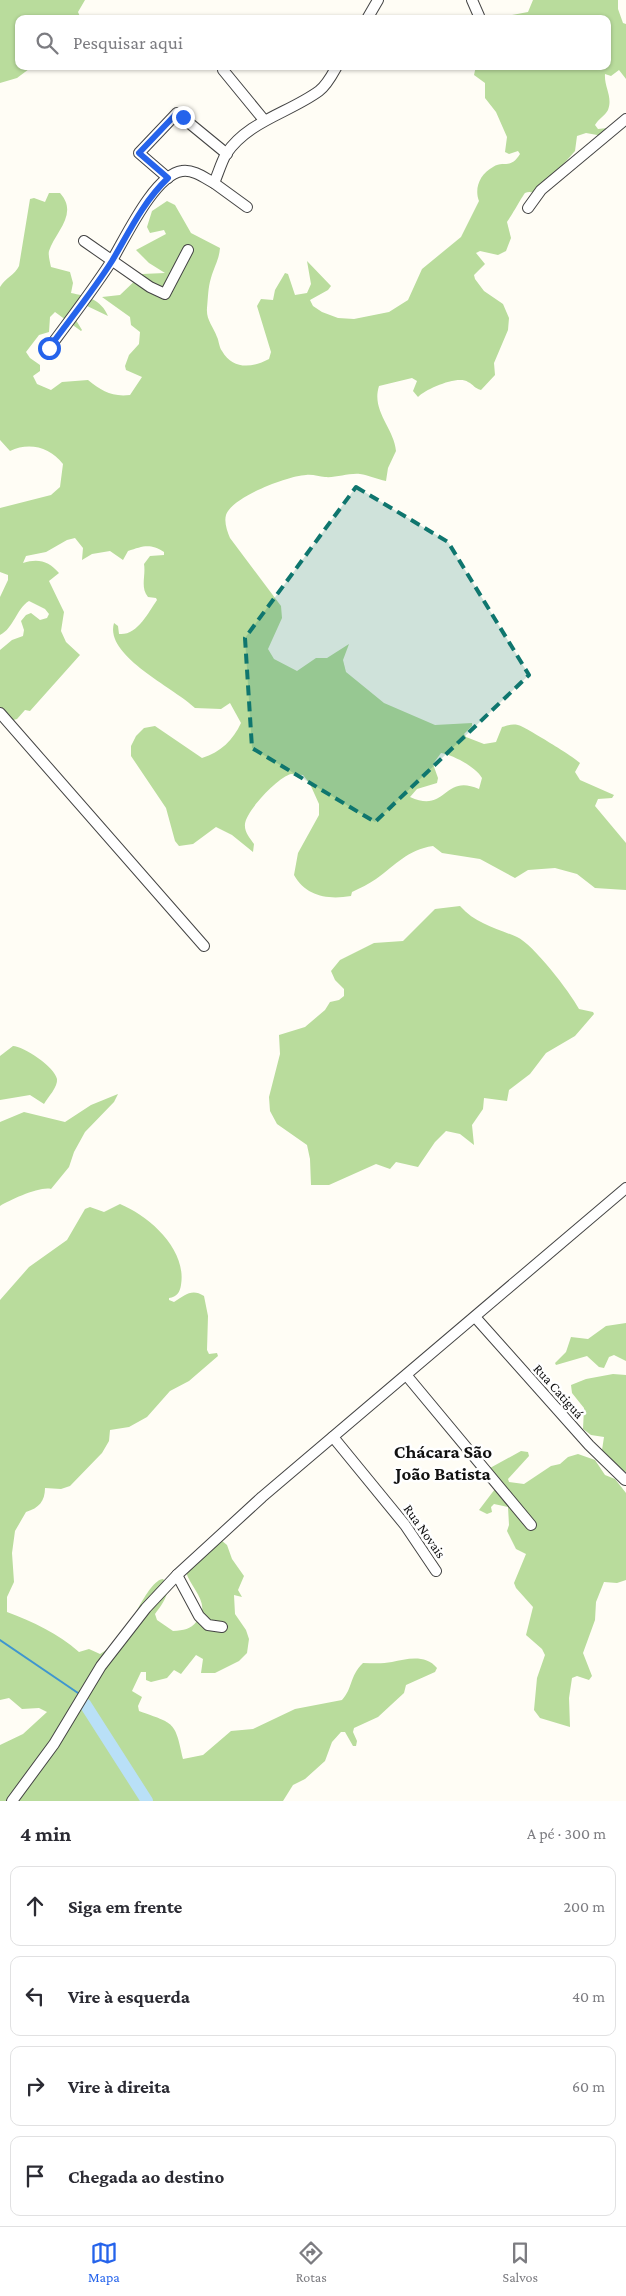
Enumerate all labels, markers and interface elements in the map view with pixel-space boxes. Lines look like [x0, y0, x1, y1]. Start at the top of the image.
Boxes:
search box [15, 15, 611, 70]
icon: search [33, 29, 61, 57]
text: Pesquisar aqui [73, 32, 183, 53]
route end [172, 106, 195, 129]
route start [38, 337, 61, 360]
street label: Rua Catiguá [530, 1360, 588, 1422]
district label: Chácara São João Batista [393, 1441, 492, 1484]
street label: Rua Novais [401, 1501, 449, 1561]
text: 4 min [20, 1822, 71, 1846]
text: A pé · 300 m [527, 1825, 606, 1842]
icon: ahead [21, 1892, 49, 1920]
text: Siga em frente [68, 1896, 182, 1917]
text: 200 m [563, 1898, 605, 1915]
icon: left [21, 1982, 49, 2010]
text: Vire à esquerda [68, 1986, 190, 2007]
text: 40 m [572, 1988, 605, 2005]
icon: right [21, 2072, 49, 2100]
text: Vire à direita [68, 2076, 170, 2097]
text: 60 m [572, 2078, 605, 2095]
icon: arrive [21, 2162, 49, 2190]
text: Chegada ao destino [68, 2166, 224, 2187]
tab: Mapa [88, 2239, 120, 2285]
tab: Rotas [296, 2239, 327, 2285]
tab: Salvos [503, 2239, 538, 2285]

